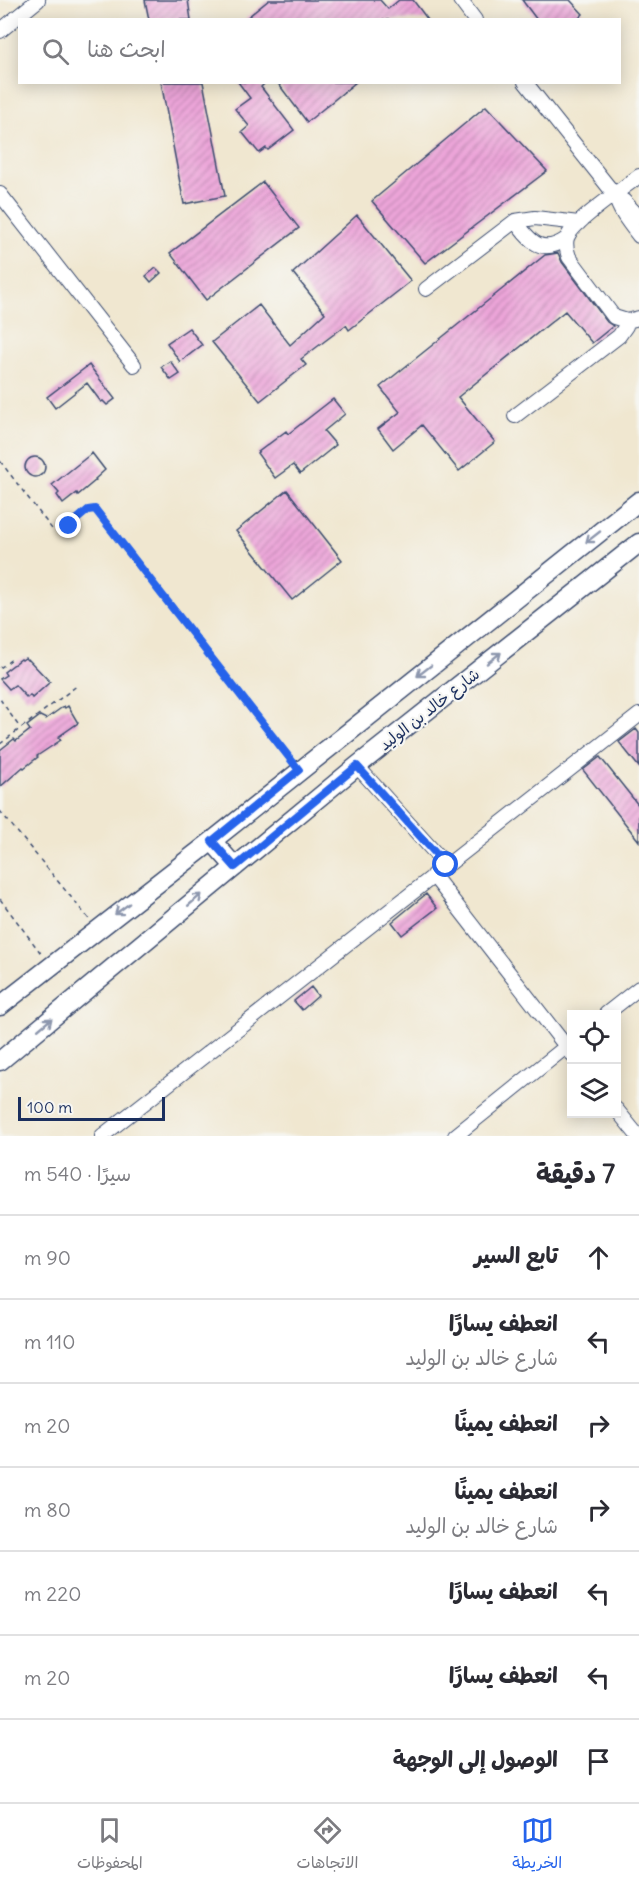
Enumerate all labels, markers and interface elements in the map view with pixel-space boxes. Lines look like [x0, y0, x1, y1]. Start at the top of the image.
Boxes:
search box [18, 18, 621, 84]
icon: search [39, 35, 72, 68]
text: ابحث هنا [87, 35, 166, 63]
route end [55, 512, 81, 538]
one-way arrow [585, 531, 601, 544]
one-way arrow [485, 651, 501, 664]
street label: شارع خالد بن الوليد [375, 664, 485, 756]
one-way arrow [416, 665, 432, 678]
route start [432, 851, 458, 877]
one-way arrow [187, 893, 203, 906]
one-way arrow [115, 903, 131, 916]
map controls [567, 1010, 621, 1118]
button: locate [567, 1010, 621, 1064]
one-way arrow [37, 1017, 52, 1031]
button: layers [567, 1064, 621, 1118]
scale bar [18, 1094, 165, 1122]
text: 100 m [27, 1097, 72, 1117]
text: 7 دقيقة [536, 1157, 615, 1190]
text: سيرًا · 540 m [24, 1161, 131, 1186]
text: تابع السير [474, 1241, 558, 1269]
icon: ahead [582, 1241, 615, 1274]
text: 90 m [24, 1245, 71, 1270]
text: انعطف يسارًا [449, 1309, 558, 1337]
icon: left [582, 1325, 615, 1358]
text: 110 m [24, 1329, 75, 1354]
text: شارع خالد بن الوليد [405, 1345, 558, 1370]
text: انعطف يمينًا [455, 1409, 558, 1437]
icon: right [582, 1409, 615, 1442]
text: 20 m [24, 1413, 70, 1438]
text: انعطف يمينًا [455, 1477, 558, 1505]
icon: right [582, 1493, 615, 1526]
text: 80 m [24, 1497, 71, 1522]
text: شارع خالد بن الوليد [405, 1513, 558, 1538]
text: انعطف يسارًا [449, 1577, 558, 1605]
icon: left [582, 1577, 615, 1610]
text: 220 m [24, 1581, 81, 1606]
text: انعطف يسارًا [449, 1661, 558, 1689]
icon: left [582, 1661, 615, 1694]
text: 20 m [24, 1665, 70, 1690]
text: الوصول إلى الوجهة [393, 1745, 558, 1773]
icon: arrive [582, 1745, 615, 1778]
tab: المحفوظات [77, 1814, 143, 1877]
tab: الاتجاهات [297, 1814, 358, 1877]
tab: الخريطة [512, 1814, 562, 1877]

